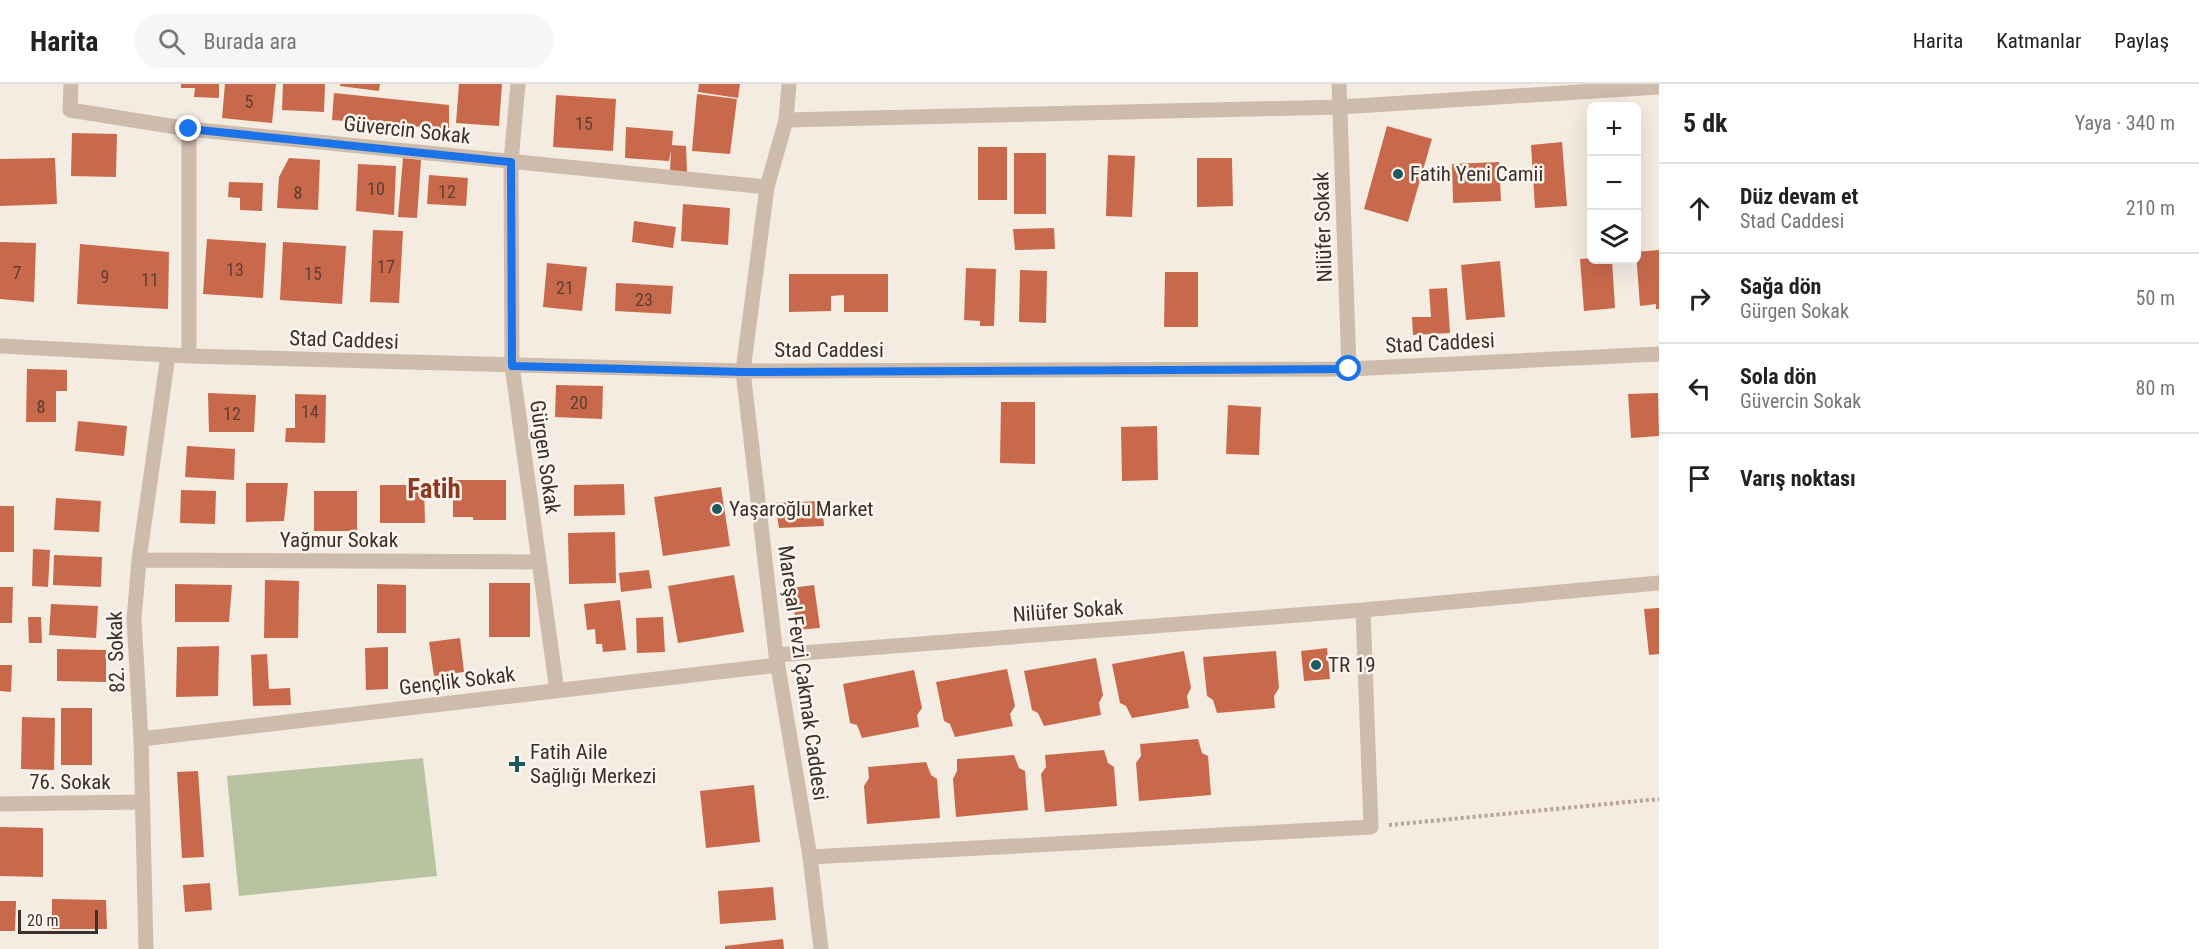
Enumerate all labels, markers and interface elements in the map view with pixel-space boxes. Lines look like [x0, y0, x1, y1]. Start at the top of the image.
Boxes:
search box [134, 14, 554, 68]
text: Harita [30, 25, 98, 58]
icon: search [155, 25, 188, 58]
text: Burada ara [203, 29, 297, 54]
text: Harita [1913, 29, 1963, 53]
text: Katmanlar [1996, 29, 2081, 53]
text: Paylaş [2114, 29, 2169, 53]
house number: 5 [245, 91, 254, 112]
map controls [1587, 102, 1641, 264]
button: + [1587, 102, 1641, 156]
text: 5 dk [1683, 108, 1727, 138]
street label: Güvercin Sokak [342, 111, 472, 149]
text: Yaya · 340 m [2075, 111, 2175, 135]
house number: 15 [575, 113, 593, 134]
route end [175, 115, 201, 141]
button: − [1587, 156, 1641, 210]
place label: Fatih Yeni Camii [1410, 162, 1543, 186]
marker: Fatih Yeni Camii [1391, 167, 1405, 181]
street label: Nilüfer Sokak [1309, 171, 1337, 283]
house number: 10 [367, 178, 385, 199]
house number: 12 [438, 181, 456, 202]
house number: 8 [294, 182, 302, 203]
text: Düz devam et [1740, 184, 1858, 209]
icon: ahead [1683, 192, 1716, 225]
text: 210 m [2126, 196, 2175, 220]
text: Stad Caddesi [1740, 209, 1844, 233]
button: layers [1587, 210, 1641, 264]
house number: 17 [377, 256, 395, 277]
house number: 13 [226, 259, 244, 280]
house number: 7 [13, 262, 22, 283]
house number: 15 [304, 263, 322, 284]
house number: 9 [101, 266, 109, 287]
house number: 11 [141, 269, 159, 290]
text: Sağa dön [1740, 274, 1821, 299]
house number: 21 [556, 277, 574, 298]
icon: right [1683, 282, 1716, 315]
text: 50 m [2136, 286, 2175, 310]
house number: 23 [635, 289, 653, 310]
text: Gürgen Sokak [1740, 299, 1849, 323]
street label: Stad Caddesi [289, 326, 399, 354]
street label: Stad Caddesi [1385, 328, 1495, 358]
street label: Stad Caddesi [774, 338, 884, 362]
route start [1335, 355, 1361, 381]
text: Sola dön [1740, 364, 1816, 389]
icon: left [1683, 372, 1716, 405]
text: 80 m [2136, 376, 2175, 400]
text: Güvercin Sokak [1740, 389, 1861, 413]
house number: 20 [570, 392, 588, 413]
house number: 8 [37, 396, 45, 417]
street label: Gürgen Sokak [525, 399, 565, 516]
house number: 14 [301, 401, 319, 422]
house number: 12 [223, 403, 241, 424]
icon: arrive [1683, 462, 1716, 495]
text: Varış noktası [1740, 466, 1856, 491]
district label: Fatih [407, 473, 461, 505]
place label: Yaşaroğlu Market [729, 497, 874, 521]
marker: Yaşaroğlu Market [710, 502, 724, 516]
street label: Yağmur Sokak [280, 528, 399, 552]
street label: Mareşal Fevzi Çakmak Caddesi [773, 544, 833, 802]
street label: Nilüfer Sokak [1012, 595, 1125, 627]
street label: 82. Sokak [103, 610, 129, 693]
place label: TR 19 [1328, 653, 1376, 677]
marker: TR 19 [1309, 658, 1323, 672]
street label: Gençlik Sokak [398, 662, 517, 700]
place label: Fatih Aile Sağlığı Merkezi [530, 740, 656, 788]
marker: Fatih Aile Sağlığı Merkezi [508, 755, 526, 773]
street label: 76. Sokak [29, 770, 111, 794]
scale bar [18, 907, 98, 934]
text: 20 m [27, 911, 59, 930]

